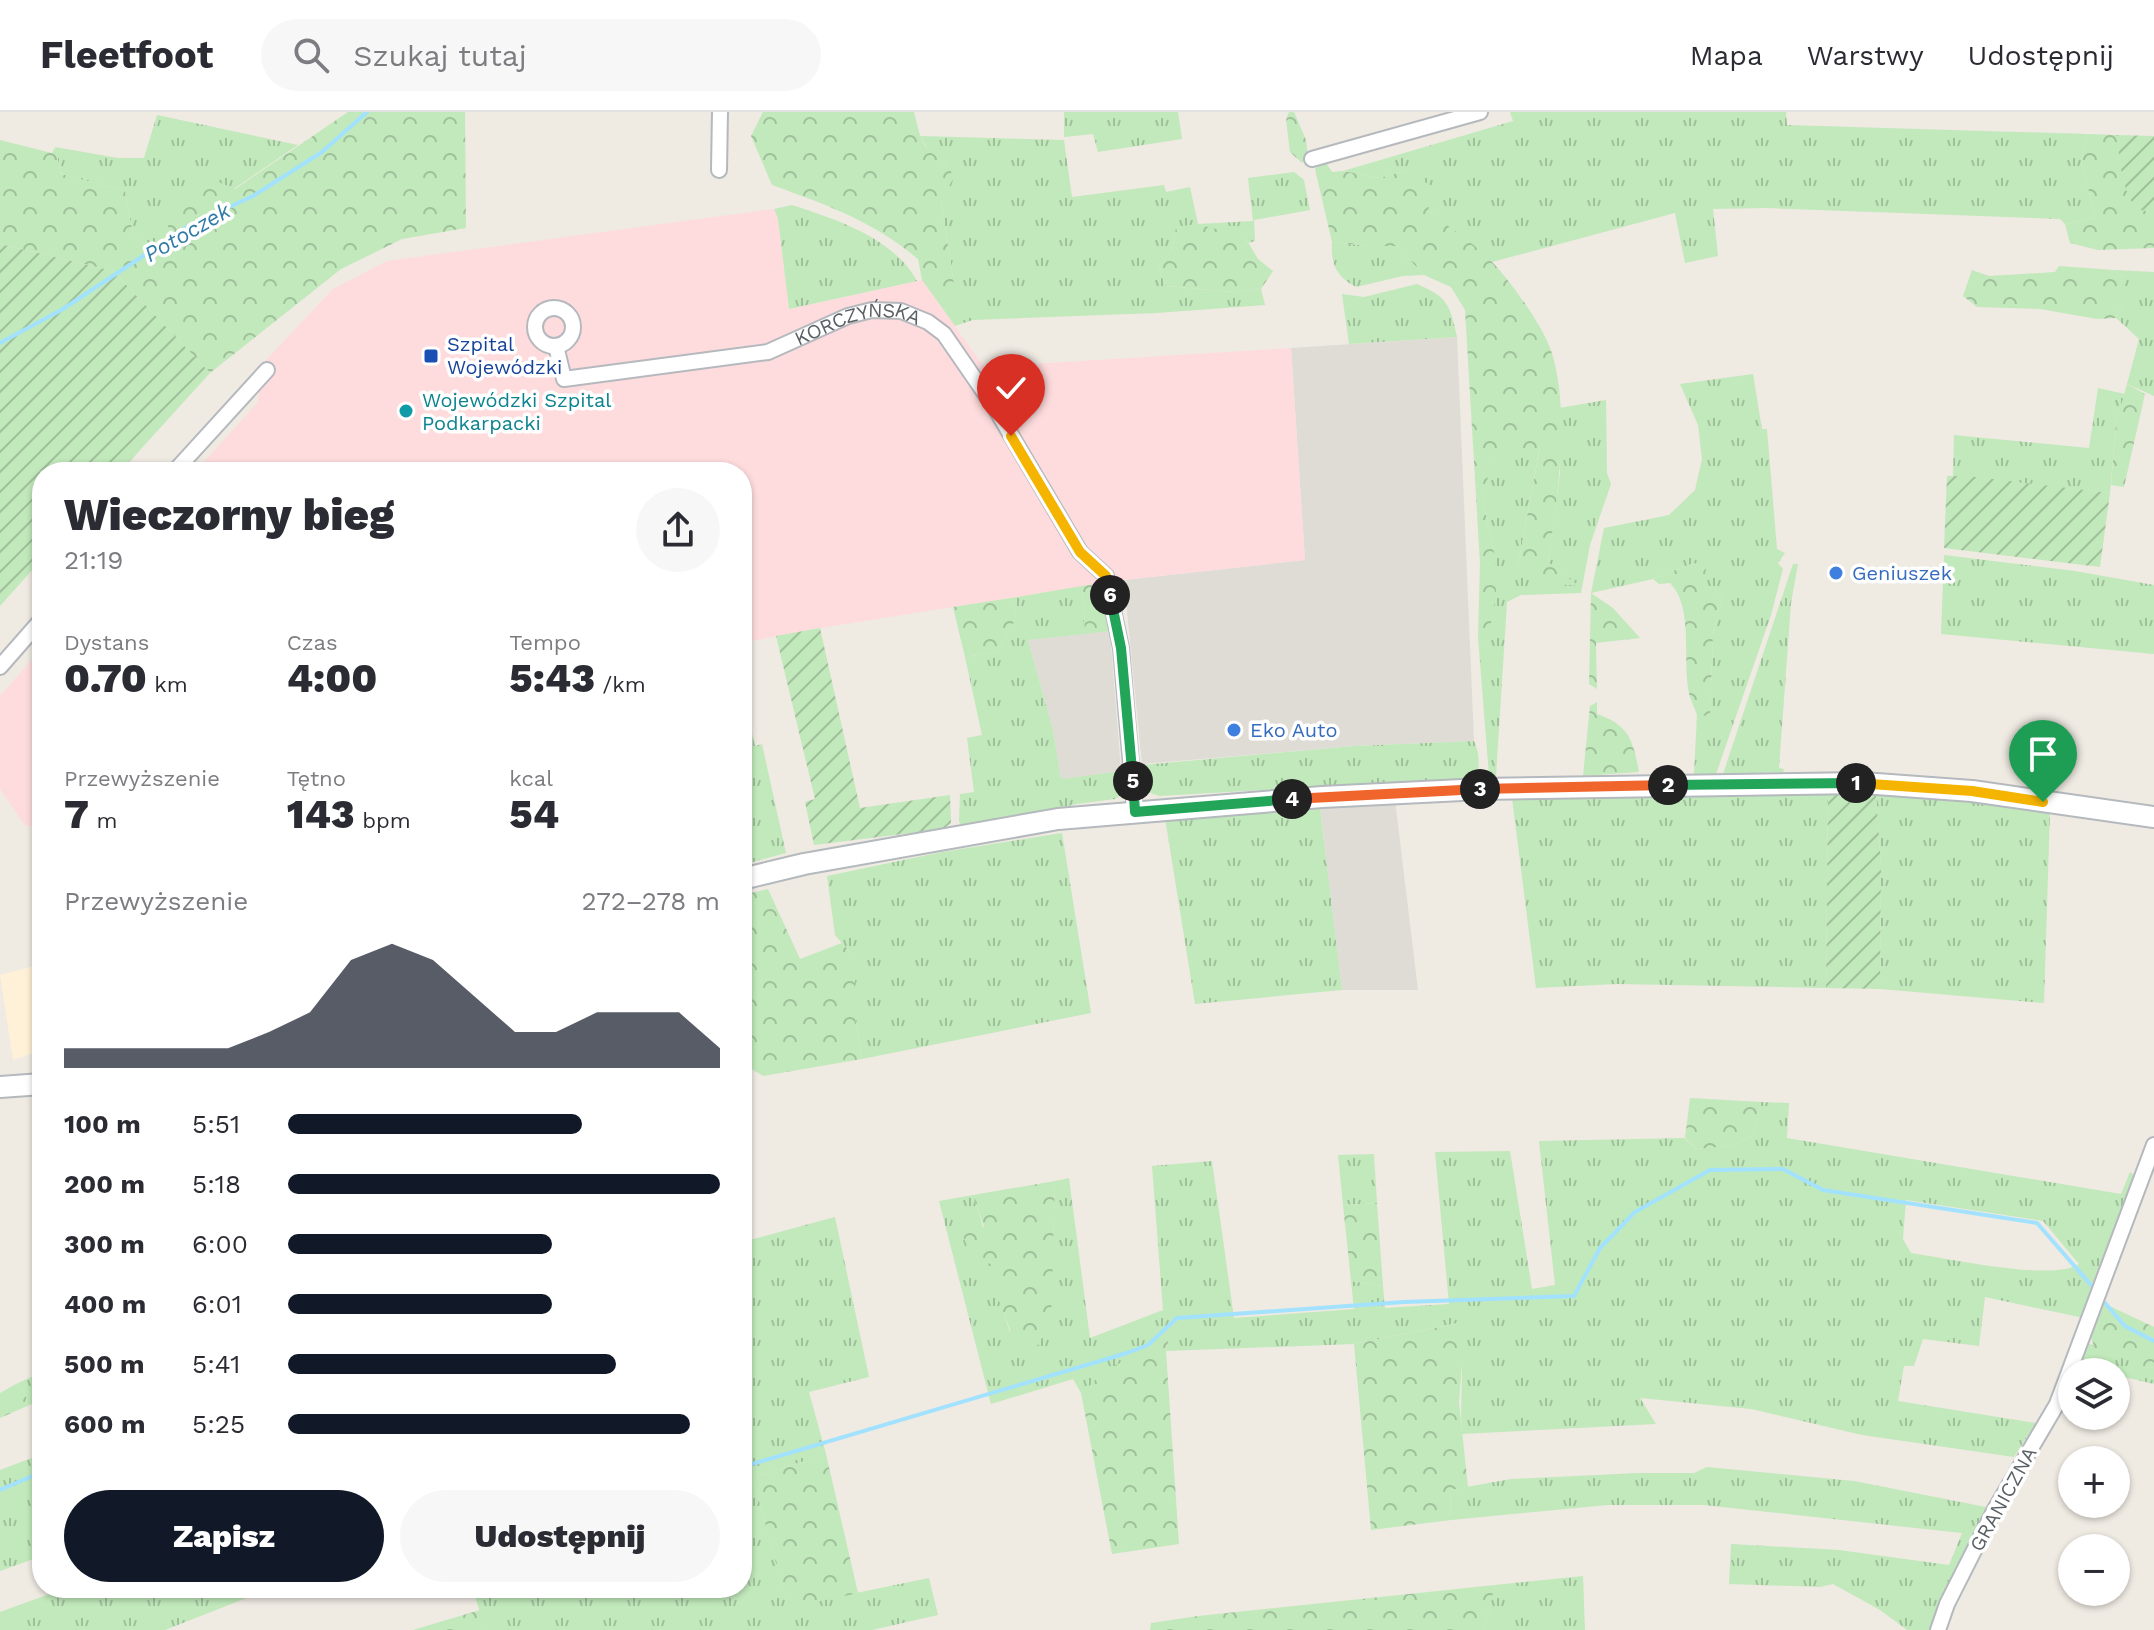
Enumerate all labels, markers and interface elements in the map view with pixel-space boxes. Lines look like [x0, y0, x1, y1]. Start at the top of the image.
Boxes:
search box [261, 19, 821, 91]
text: Fleetfoot [40, 33, 213, 77]
icon: search [289, 33, 333, 77]
text: Szukaj tutaj [353, 38, 527, 73]
text: Mapa [1690, 39, 1763, 72]
text: Warstwy [1807, 39, 1924, 72]
text: Udostępnij [1968, 39, 2114, 72]
water label: Potoczek [140, 197, 236, 267]
street label: KORCZYŃSKA [791, 298, 925, 351]
place label: Szpital Wojewódzki [447, 332, 562, 379]
marker: Szpital Wojewódzki [422, 347, 440, 365]
pin [977, 354, 1045, 436]
icon: check [989, 366, 1033, 410]
place label: Wojewódzki Szpital Podkarpacki [422, 388, 611, 435]
marker: Wojewódzki Szpital Podkarpacki [397, 402, 415, 420]
button: share [636, 488, 720, 572]
text: Wieczorny bieg [64, 489, 394, 541]
text: 21:19 [64, 545, 123, 575]
place label: Geniuszek [1852, 561, 1952, 585]
marker: Geniuszek [1827, 564, 1845, 582]
pin: 6 [1090, 575, 1130, 615]
text: 6 [1103, 582, 1117, 607]
text: Dystans [64, 630, 149, 655]
text: Czas [287, 630, 338, 655]
text: Tempo [509, 630, 581, 655]
text: 0.70 [64, 655, 147, 702]
text: 4:00 [287, 655, 377, 702]
text: 5:43 [509, 655, 595, 702]
text: km [147, 672, 188, 697]
text: /km [595, 672, 646, 697]
place label: Eko Auto [1250, 718, 1338, 742]
pin [2009, 720, 2077, 802]
marker: Eko Auto [1225, 721, 1243, 739]
icon: arrive [2021, 732, 2065, 776]
pin: 5 [1113, 761, 1153, 801]
pin: 1 [1836, 763, 1876, 803]
pin: 2 [1648, 765, 1688, 805]
text: Przewyższenie [64, 766, 220, 791]
text: Tętno [287, 766, 346, 791]
text: kcal [509, 766, 553, 791]
text: 5 [1127, 768, 1139, 793]
pin: 3 [1460, 769, 1500, 809]
text: 1 [1851, 770, 1861, 795]
text: 2 [1661, 772, 1675, 797]
text: 3 [1473, 776, 1487, 801]
pin: 4 [1272, 779, 1312, 819]
text: 4 [1285, 786, 1299, 811]
text: 7 [64, 791, 89, 838]
text: 143 [287, 791, 355, 838]
text: 54 [509, 791, 559, 838]
text: m [89, 808, 117, 833]
text: bpm [355, 808, 411, 833]
text: Przewyższenie [64, 886, 248, 916]
text: 272–278 m [582, 886, 720, 916]
text: 100 m [64, 1109, 141, 1139]
text: 5:51 [192, 1109, 240, 1139]
text: 200 m [64, 1169, 145, 1199]
text: 5:18 [192, 1169, 241, 1199]
text: 300 m [64, 1229, 145, 1259]
text: 6:00 [192, 1229, 248, 1259]
text: 400 m [64, 1289, 146, 1319]
text: 6:01 [192, 1289, 242, 1319]
text: 500 m [64, 1349, 145, 1379]
text: 5:41 [192, 1349, 240, 1379]
map controls [2058, 1358, 2130, 1606]
button: layers [2058, 1358, 2130, 1430]
text: 600 m [64, 1409, 145, 1439]
text: 5:25 [192, 1409, 245, 1439]
street label: GRANICZNA [1964, 1443, 2042, 1555]
button: + [2058, 1446, 2130, 1518]
button: Zapisz [64, 1490, 384, 1582]
button: Udostępnij [400, 1490, 720, 1582]
button: − [2058, 1534, 2130, 1606]

